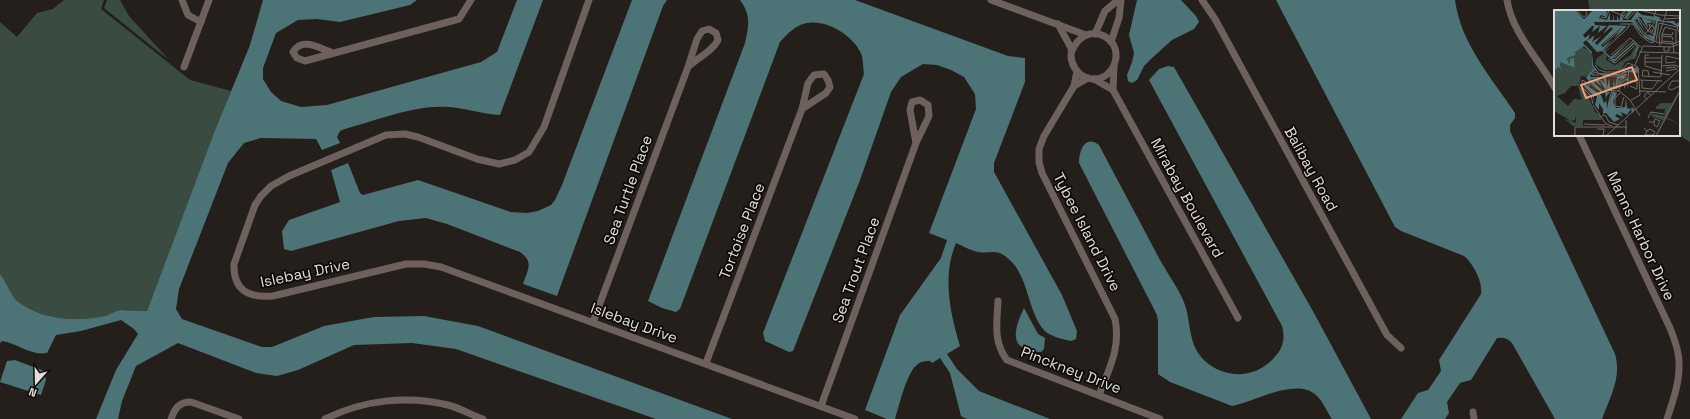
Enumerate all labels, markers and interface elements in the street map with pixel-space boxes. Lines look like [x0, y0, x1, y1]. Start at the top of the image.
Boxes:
inset map [1554, 10, 1680, 136]
street label: Balibay Road [1280, 123, 1342, 214]
street label: Sea Turtle Place [599, 132, 656, 247]
street label: Mirabay Boulevard [1147, 135, 1228, 261]
street label: Manns Harbor Drive [1603, 168, 1680, 303]
street label: Tybee Island Drive [1049, 169, 1126, 294]
street label: Tortoise Place [714, 180, 769, 282]
street label: Sea Trout Place [828, 214, 884, 325]
street label: Islebay Drive [258, 254, 352, 291]
street label: Islebay Drive [588, 298, 680, 347]
street label: Pinckney Drive [1018, 342, 1124, 397]
north arrow [16, 363, 56, 403]
text: N [27, 385, 38, 400]

